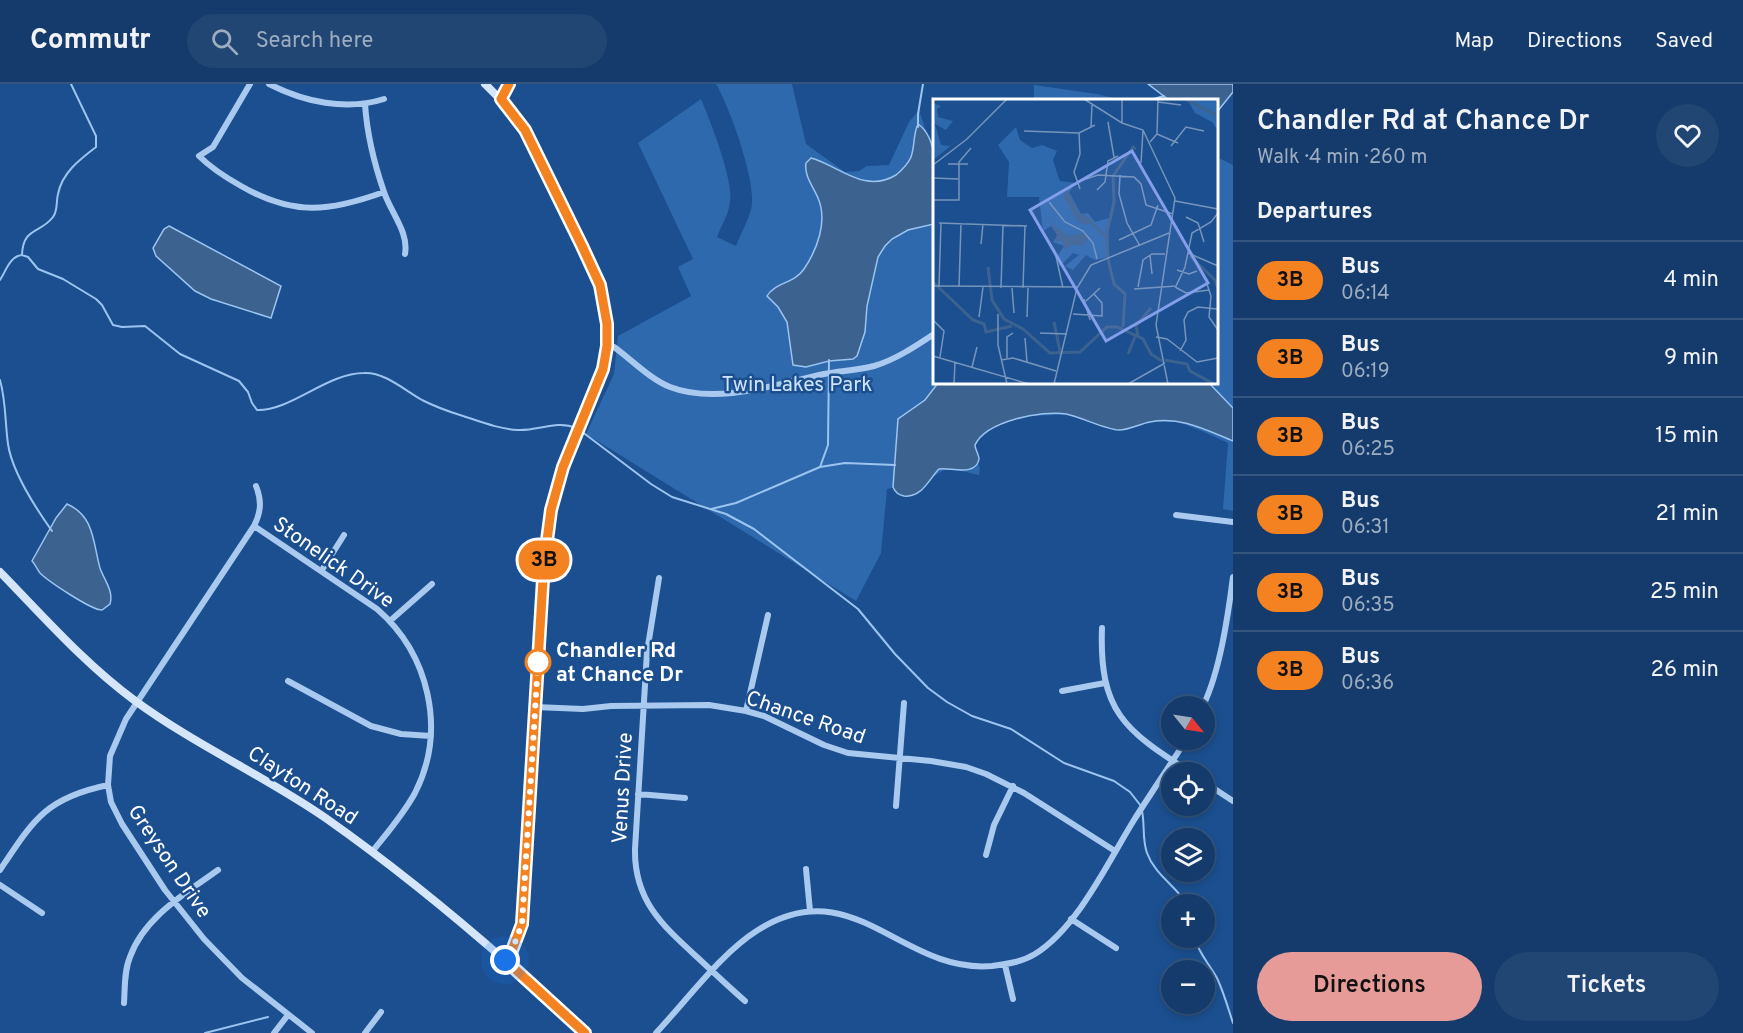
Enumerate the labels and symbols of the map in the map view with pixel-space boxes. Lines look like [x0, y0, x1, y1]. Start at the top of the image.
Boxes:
inset map [933, 99, 1218, 384]
park label: Twin Lakes Park [721, 372, 873, 399]
street label: Stonelick Drive [267, 511, 399, 615]
line badge: 3B [517, 540, 571, 580]
place label: Chandler Rd at Chance Dr [556, 638, 683, 689]
marker: Chandler Rd at Chance Dr [525, 649, 551, 675]
street label: Chance Road [742, 685, 869, 751]
north arrow [1161, 696, 1215, 750]
street label: Venus Drive [607, 732, 640, 844]
street label: Clayton Road [242, 741, 362, 832]
street label: Greyson Drive [121, 800, 217, 924]
your location [490, 945, 520, 975]

